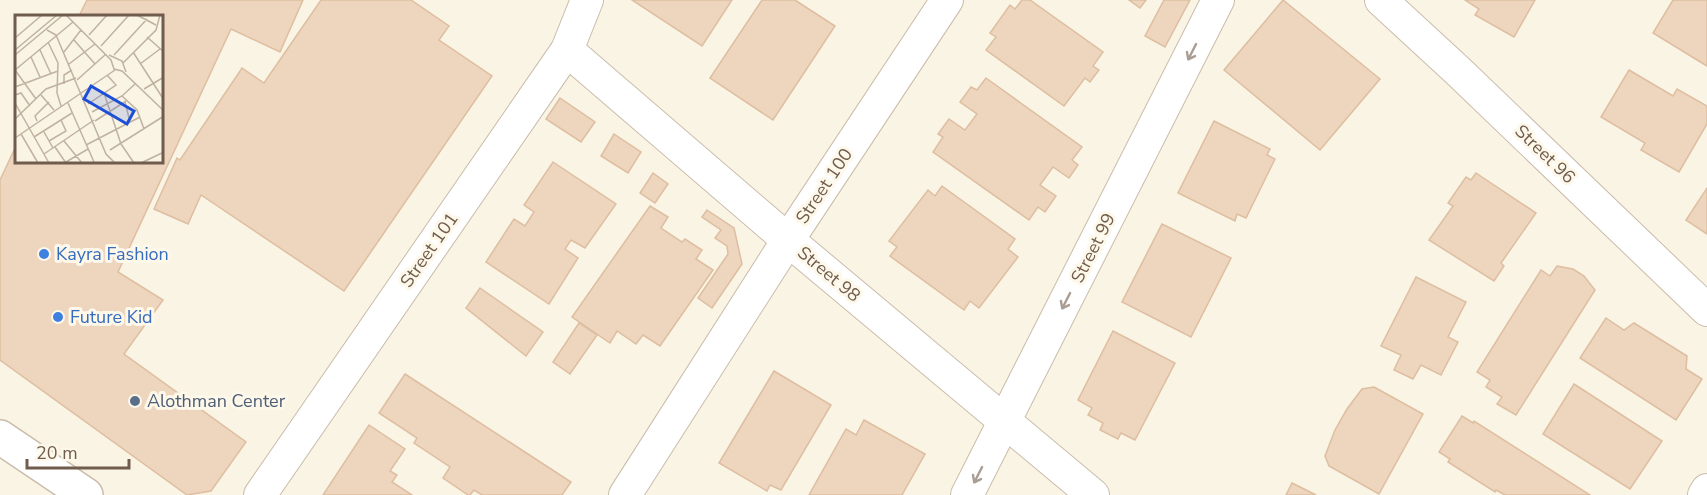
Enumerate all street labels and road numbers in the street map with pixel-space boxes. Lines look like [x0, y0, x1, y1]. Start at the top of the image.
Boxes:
street label: Street 96 [1510, 119, 1580, 189]
street label: Street 100 [790, 144, 858, 228]
street label: Street 101 [394, 208, 464, 292]
street label: Street 99 [1065, 209, 1121, 287]
street label: Street 98 [792, 241, 866, 307]

